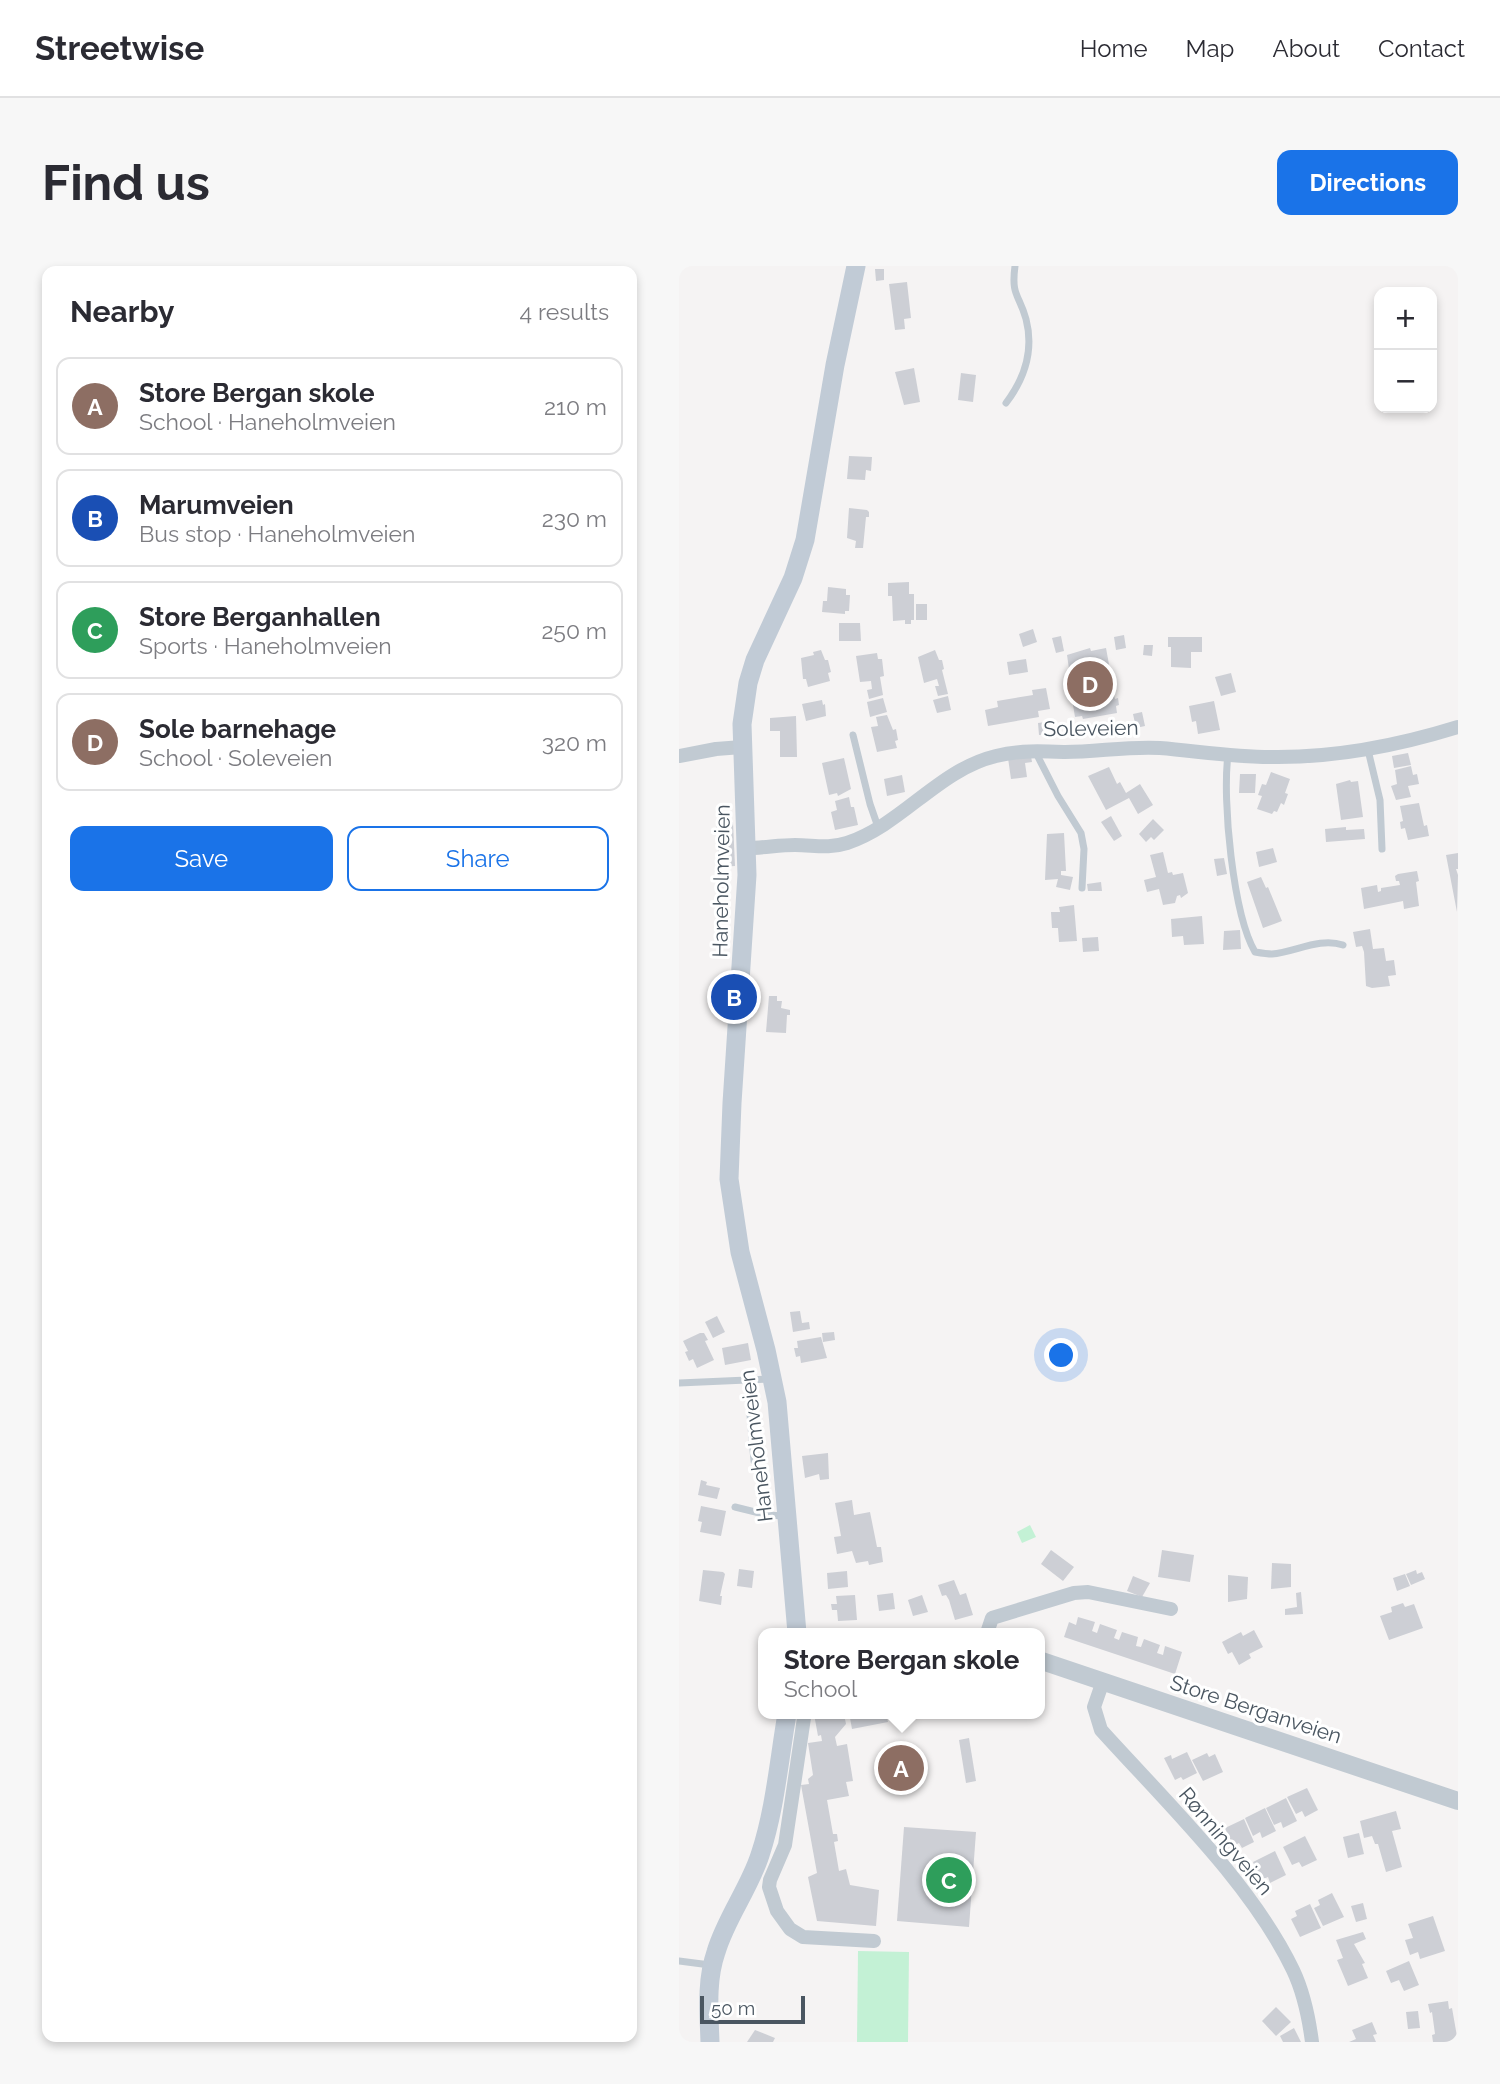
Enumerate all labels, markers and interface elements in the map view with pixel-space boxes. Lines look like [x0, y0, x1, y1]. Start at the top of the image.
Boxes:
text: Streetwise [35, 29, 204, 68]
text: Home [1080, 34, 1148, 63]
text: Map [1186, 34, 1234, 63]
text: About [1272, 34, 1340, 63]
text: Contact [1378, 34, 1465, 63]
button: Directions [1277, 150, 1458, 215]
text: Find us [42, 154, 210, 211]
map controls [1374, 287, 1437, 413]
button: + [1374, 287, 1437, 350]
text: Nearby [70, 294, 174, 329]
text: 4 results [520, 298, 609, 325]
button: − [1374, 350, 1437, 413]
text: Store Bergan skole [139, 378, 375, 408]
text: A [87, 393, 103, 420]
text: 210 m [544, 393, 607, 420]
text: School · Haneholmveien [139, 408, 396, 435]
text: Marumveien [139, 490, 294, 520]
text: B [87, 505, 103, 532]
text: 230 m [542, 505, 607, 532]
text: Bus stop · Haneholmveien [139, 520, 415, 547]
text: Store Berganhallen [139, 602, 381, 632]
text: C [87, 617, 103, 644]
text: 250 m [541, 617, 607, 644]
text: Sports · Haneholmveien [139, 632, 392, 659]
pin: D [1067, 658, 1113, 710]
text: Sole barnehage [139, 714, 336, 744]
street label: Soleveien [1043, 715, 1139, 741]
text: D [87, 729, 103, 756]
text: 320 m [542, 729, 607, 756]
text: School · Soleveien [139, 744, 332, 771]
street label: Haneholmveien [707, 804, 735, 958]
button: Save [70, 826, 333, 891]
button: Share [347, 826, 609, 891]
pin: B [711, 971, 757, 1023]
your location [1044, 1338, 1078, 1372]
street label: Haneholmveien [734, 1368, 778, 1524]
popup [758, 1628, 1045, 1719]
text: Store Bergan skole [784, 1645, 1019, 1675]
street label: Store Berganveien [1167, 1669, 1345, 1749]
text: School [784, 1675, 857, 1702]
pin: A [878, 1742, 924, 1794]
street label: Rønningveien [1174, 1782, 1278, 1900]
pin: C [926, 1854, 972, 1906]
scale bar [700, 1993, 805, 2025]
text: 50 m [711, 1997, 755, 2019]

